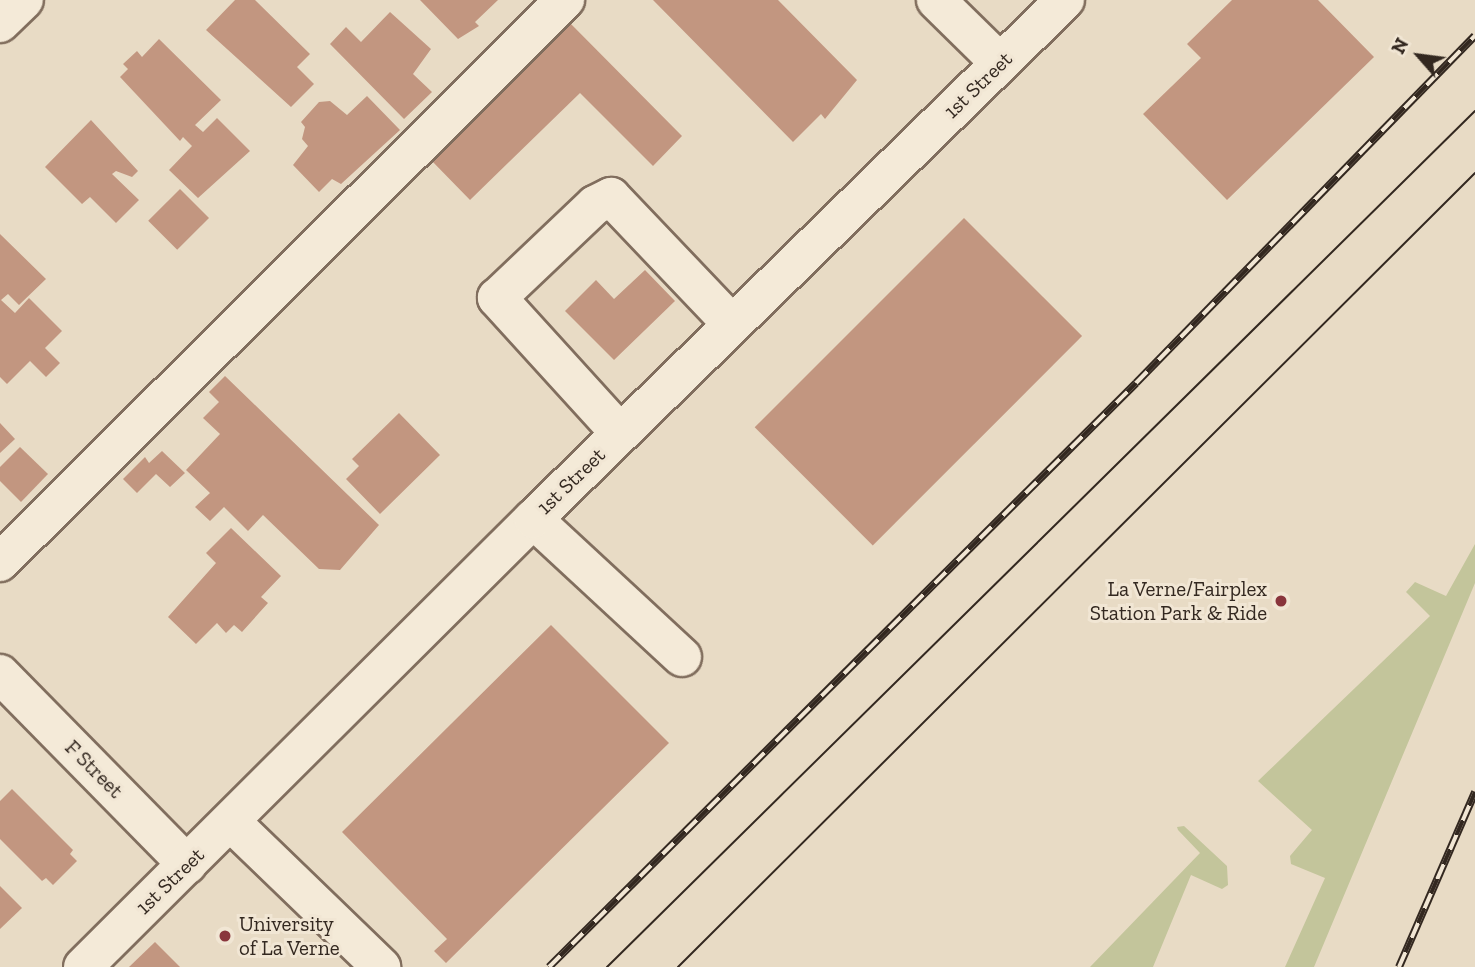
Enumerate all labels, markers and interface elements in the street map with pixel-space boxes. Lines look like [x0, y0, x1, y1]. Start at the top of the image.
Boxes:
north arrow [1384, 21, 1454, 91]
text: N [1386, 34, 1414, 58]
street label: 1st Street [939, 46, 1017, 124]
street label: 1st Street [532, 442, 610, 520]
place label: La Verne/Fairplex Station Park & Ride [1090, 576, 1267, 626]
marker: La Verne/Fairplex Station Park & Ride [1273, 593, 1289, 609]
street label: F Street [60, 735, 128, 803]
street label: 1st Street [131, 842, 209, 920]
place label: University of La Verne [239, 911, 340, 961]
marker: University of La Verne [217, 928, 233, 944]

